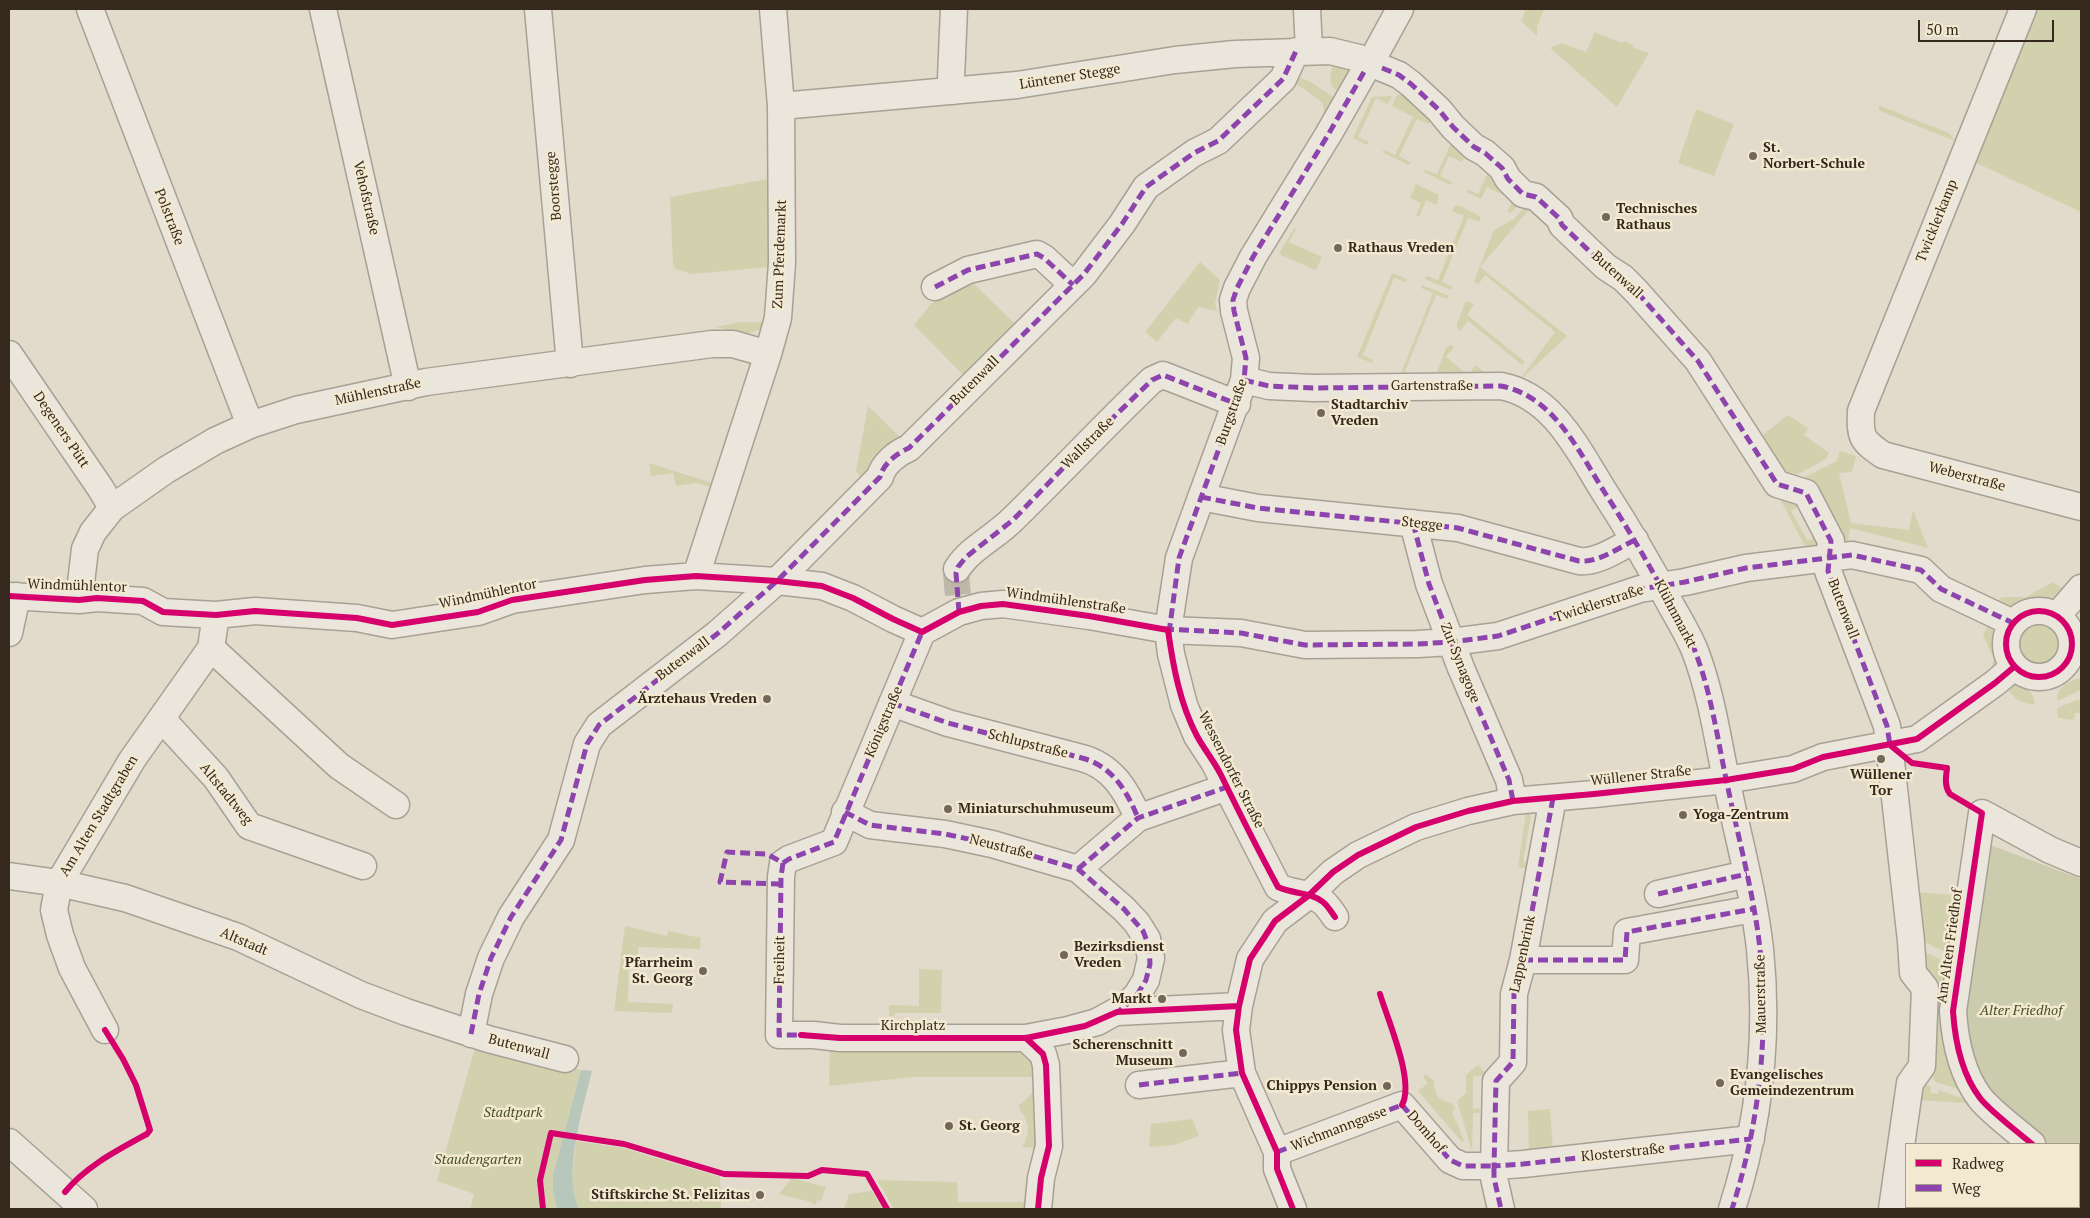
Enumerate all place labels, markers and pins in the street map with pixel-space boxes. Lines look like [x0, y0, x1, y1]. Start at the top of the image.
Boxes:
place label: St. Norbert-Schule [1763, 140, 1865, 172]
marker: St. Norbert-Schule [1747, 150, 1759, 162]
place label: Technisches Rathaus [1616, 201, 1697, 233]
marker: Technisches Rathaus [1600, 211, 1612, 223]
place label: Rathaus Vreden [1348, 240, 1454, 256]
marker: Rathaus Vreden [1332, 242, 1344, 254]
place label: Stadtarchiv Vreden [1331, 397, 1408, 430]
marker: Stadtarchiv Vreden [1315, 407, 1327, 419]
place label: Ärztehaus Vreden [637, 691, 757, 707]
marker: Ärztehaus Vreden [761, 693, 773, 705]
marker: Wüllener Tor [1875, 753, 1887, 765]
place label: Wüllener Tor [1850, 767, 1912, 800]
place label: Miniaturschuhmuseum [958, 801, 1114, 817]
marker: Miniaturschuhmuseum [942, 803, 954, 815]
place label: Yoga-Zentrum [1693, 807, 1789, 823]
marker: Yoga-Zentrum [1677, 809, 1689, 821]
place label: Bezirksdienst Vreden [1074, 939, 1164, 972]
marker: Bezirksdienst Vreden [1058, 949, 1070, 961]
place label: Pfarrheim St. Georg [625, 955, 693, 988]
marker: Pfarrheim St. Georg [697, 965, 709, 977]
place label: Markt [1111, 991, 1152, 1007]
marker: Markt [1156, 993, 1168, 1005]
place label: Scherenschnitt Museum [1073, 1037, 1173, 1070]
marker: Scherenschnitt Museum [1177, 1047, 1189, 1059]
place label: Evangelisches Gemeindezentrum [1730, 1067, 1854, 1100]
marker: Evangelisches Gemeindezentrum [1714, 1077, 1726, 1089]
place label: Chippys Pension [1267, 1078, 1377, 1094]
marker: Chippys Pension [1381, 1080, 1393, 1092]
place label: St. Georg [959, 1118, 1020, 1134]
marker: St. Georg [943, 1120, 955, 1132]
place label: Stiftskirche St. Felizitas [591, 1187, 750, 1203]
marker: Stiftskirche St. Felizitas [754, 1189, 766, 1201]

